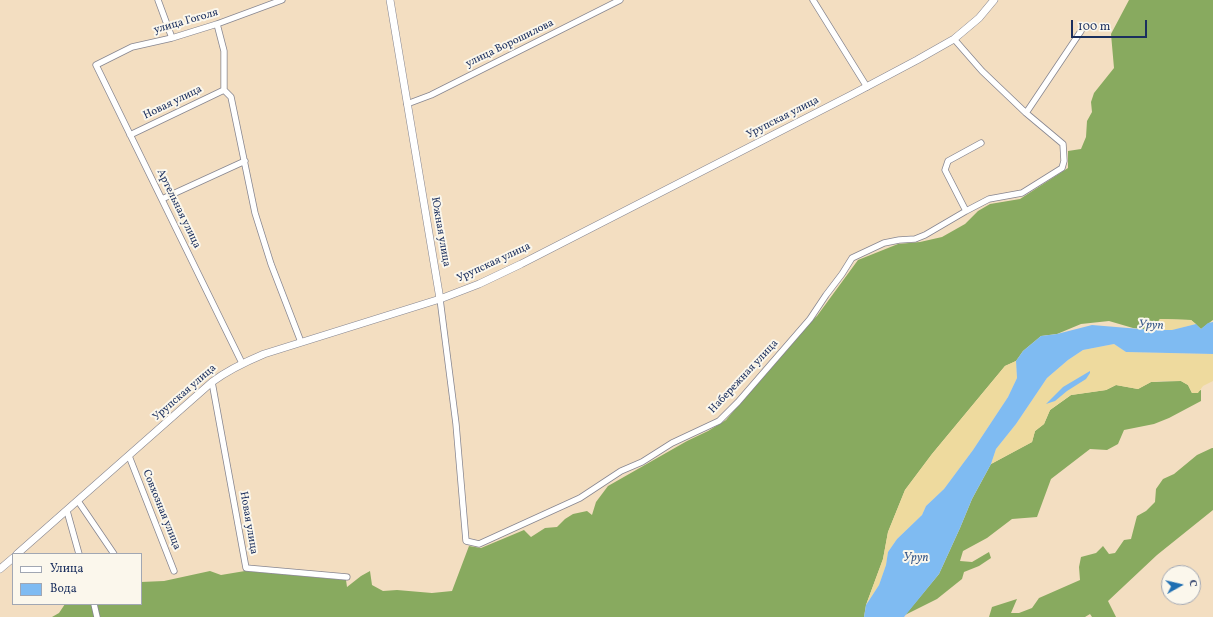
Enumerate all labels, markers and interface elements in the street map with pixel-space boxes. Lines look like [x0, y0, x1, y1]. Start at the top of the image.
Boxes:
street label: улица Гоголя [152, 7, 220, 37]
scale bar [1073, 12, 1149, 38]
street label: улица Ворошилова [464, 17, 556, 71]
text: 100 m [1078, 19, 1110, 35]
street label: Новая улица [141, 83, 205, 123]
street label: Урупская улица [744, 94, 822, 142]
street label: Артельная улица [153, 167, 203, 251]
street label: Южная улица [427, 196, 453, 268]
street label: Урупская улица [455, 240, 533, 286]
water label: Уруп [1138, 318, 1164, 334]
street label: Набережная улица [707, 337, 781, 417]
street label: Урупская улица [151, 362, 219, 424]
street label: Совхозная улица [139, 468, 183, 552]
street label: Новая улица [236, 490, 260, 556]
water label: Уруп [903, 552, 929, 566]
legend [12, 553, 142, 605]
text: Улица [50, 561, 83, 577]
north arrow [1161, 565, 1201, 605]
text: С [1184, 579, 1200, 588]
text: Вода [50, 581, 77, 597]

